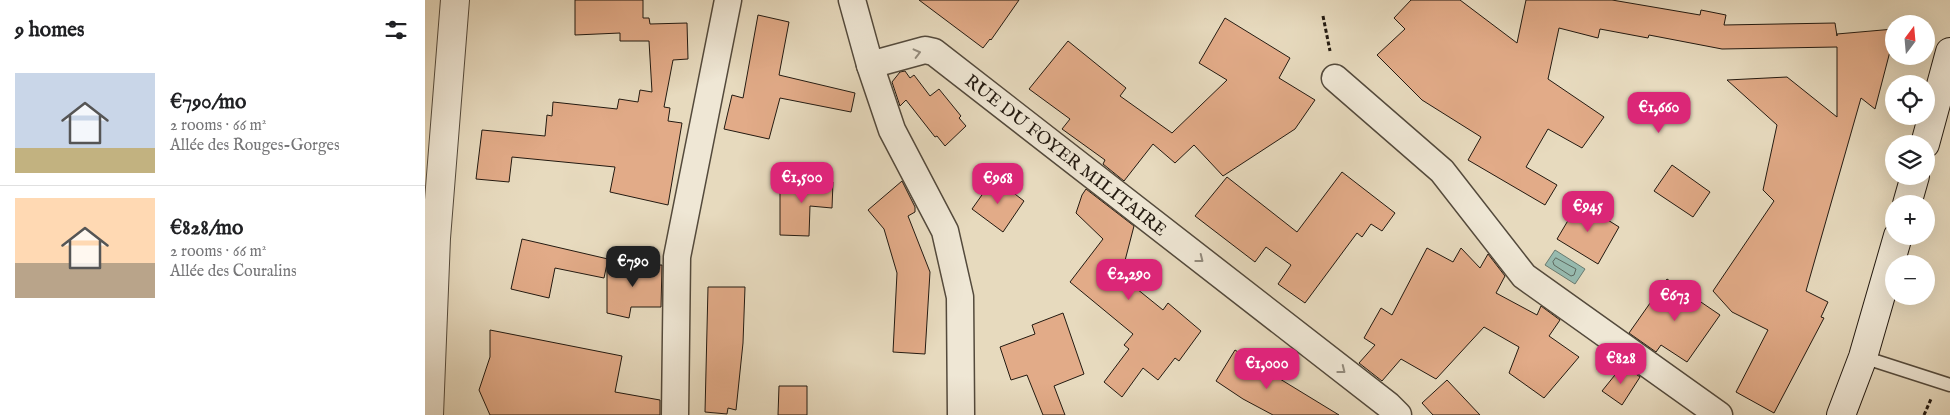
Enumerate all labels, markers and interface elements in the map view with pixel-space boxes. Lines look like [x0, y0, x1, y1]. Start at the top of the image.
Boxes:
north arrow [1885, 15, 1935, 65]
map controls [1885, 15, 1935, 305]
icon: filters [382, 16, 410, 44]
text: 9 homes [15, 17, 84, 44]
one-way arrow [912, 48, 921, 58]
street label: RUE DU FOYER MILITAIRE [959, 70, 1171, 242]
button: locate [1885, 75, 1935, 125]
text: €790/mo [170, 89, 246, 116]
pin: €1,660 [1618, 92, 1700, 134]
icon: home [55, 93, 115, 153]
text: €1,660 [1639, 98, 1679, 118]
text: 2 rooms · 66 m² [170, 116, 266, 136]
button: layers [1885, 135, 1935, 185]
text: Allée des Rouges-Gorges [170, 136, 340, 156]
pin: €1,500 [761, 162, 843, 204]
pin: €968 [968, 162, 1028, 205]
text: €1,500 [781, 168, 823, 188]
text: €968 [983, 169, 1013, 189]
pin: €945 [1558, 190, 1618, 233]
button: + [1885, 195, 1935, 245]
text: €945 [1573, 197, 1603, 217]
text: €828/mo [170, 215, 243, 242]
icon: home [55, 218, 115, 278]
text: 2 rooms · 66 m² [170, 242, 266, 262]
pin: €790 [603, 246, 663, 288]
text: €790 [617, 252, 649, 272]
one-way arrow [1194, 254, 1203, 262]
button: − [1885, 255, 1935, 305]
pin: €2,290 [1088, 258, 1170, 301]
text: Allée des Couralins [170, 262, 297, 282]
text: €2,290 [1107, 265, 1151, 285]
pin: €673 [1645, 280, 1705, 322]
text: €673 [1660, 286, 1690, 306]
pin: €828 [1591, 342, 1651, 385]
pin: €1,000 [1226, 348, 1308, 390]
text: €828 [1606, 349, 1636, 369]
text: €1,000 [1245, 354, 1289, 374]
one-way arrow [1336, 364, 1346, 373]

